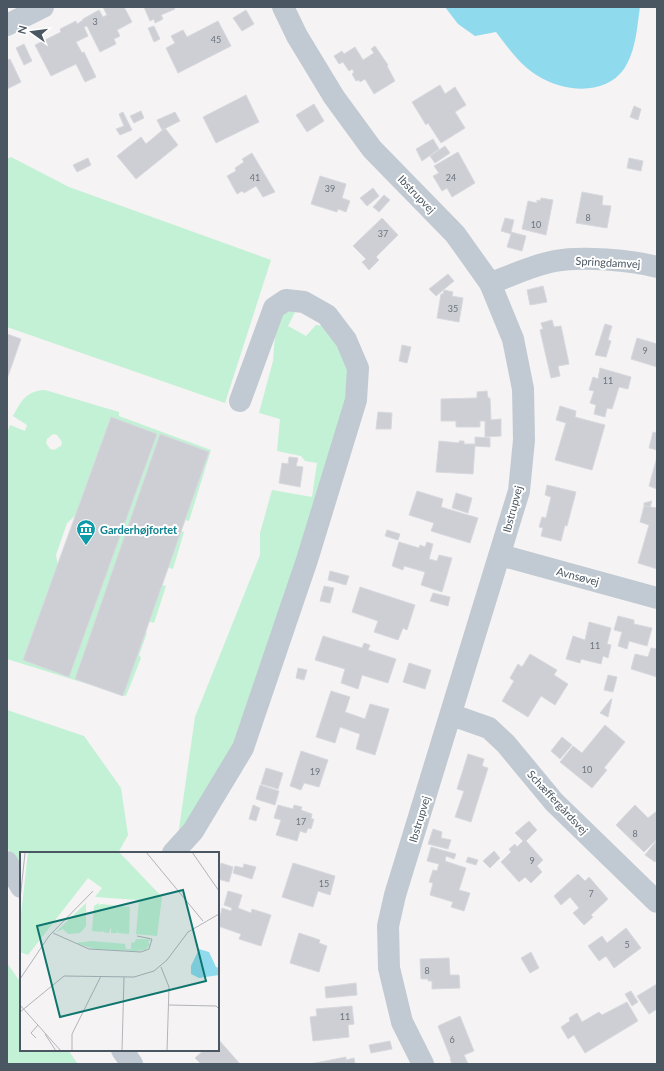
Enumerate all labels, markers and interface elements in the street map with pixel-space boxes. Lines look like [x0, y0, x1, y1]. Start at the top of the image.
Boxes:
north arrow [12, 12, 52, 52]
house number: 3 [92, 16, 98, 27]
text: N [14, 24, 29, 35]
house number: 45 [211, 34, 221, 45]
house number: 41 [250, 172, 260, 183]
street label: Ibstrupvej [396, 172, 439, 216]
house number: 24 [446, 172, 456, 183]
house number: 39 [325, 183, 335, 194]
house number: 8 [585, 212, 591, 223]
house number: 10 [531, 219, 541, 230]
house number: 37 [378, 228, 388, 239]
street label: Springdamvej [575, 254, 641, 270]
house number: 35 [448, 303, 458, 314]
house number: 9 [642, 345, 648, 356]
house number: 11 [603, 375, 613, 386]
street label: Ibstrupvej [500, 484, 525, 534]
museum icon: Garderhøjfortet [75, 518, 97, 546]
place label: Garderhøjfortet [100, 523, 178, 536]
street label: Avnsøvej [555, 564, 601, 588]
house number: 11 [590, 640, 600, 651]
house number: 10 [582, 764, 592, 775]
house number: 19 [310, 766, 320, 777]
street label: Schæffergårdsvej [525, 767, 591, 837]
street label: Ibstrupvej [406, 794, 432, 844]
house number: 17 [296, 816, 306, 827]
house number: 8 [632, 828, 638, 839]
inset map [20, 852, 219, 1051]
house number: 9 [529, 855, 535, 866]
house number: 15 [319, 878, 329, 889]
house number: 7 [588, 888, 594, 899]
house number: 5 [624, 939, 630, 950]
house number: 8 [424, 965, 430, 976]
house number: 11 [340, 1011, 350, 1022]
house number: 6 [449, 1034, 455, 1045]

